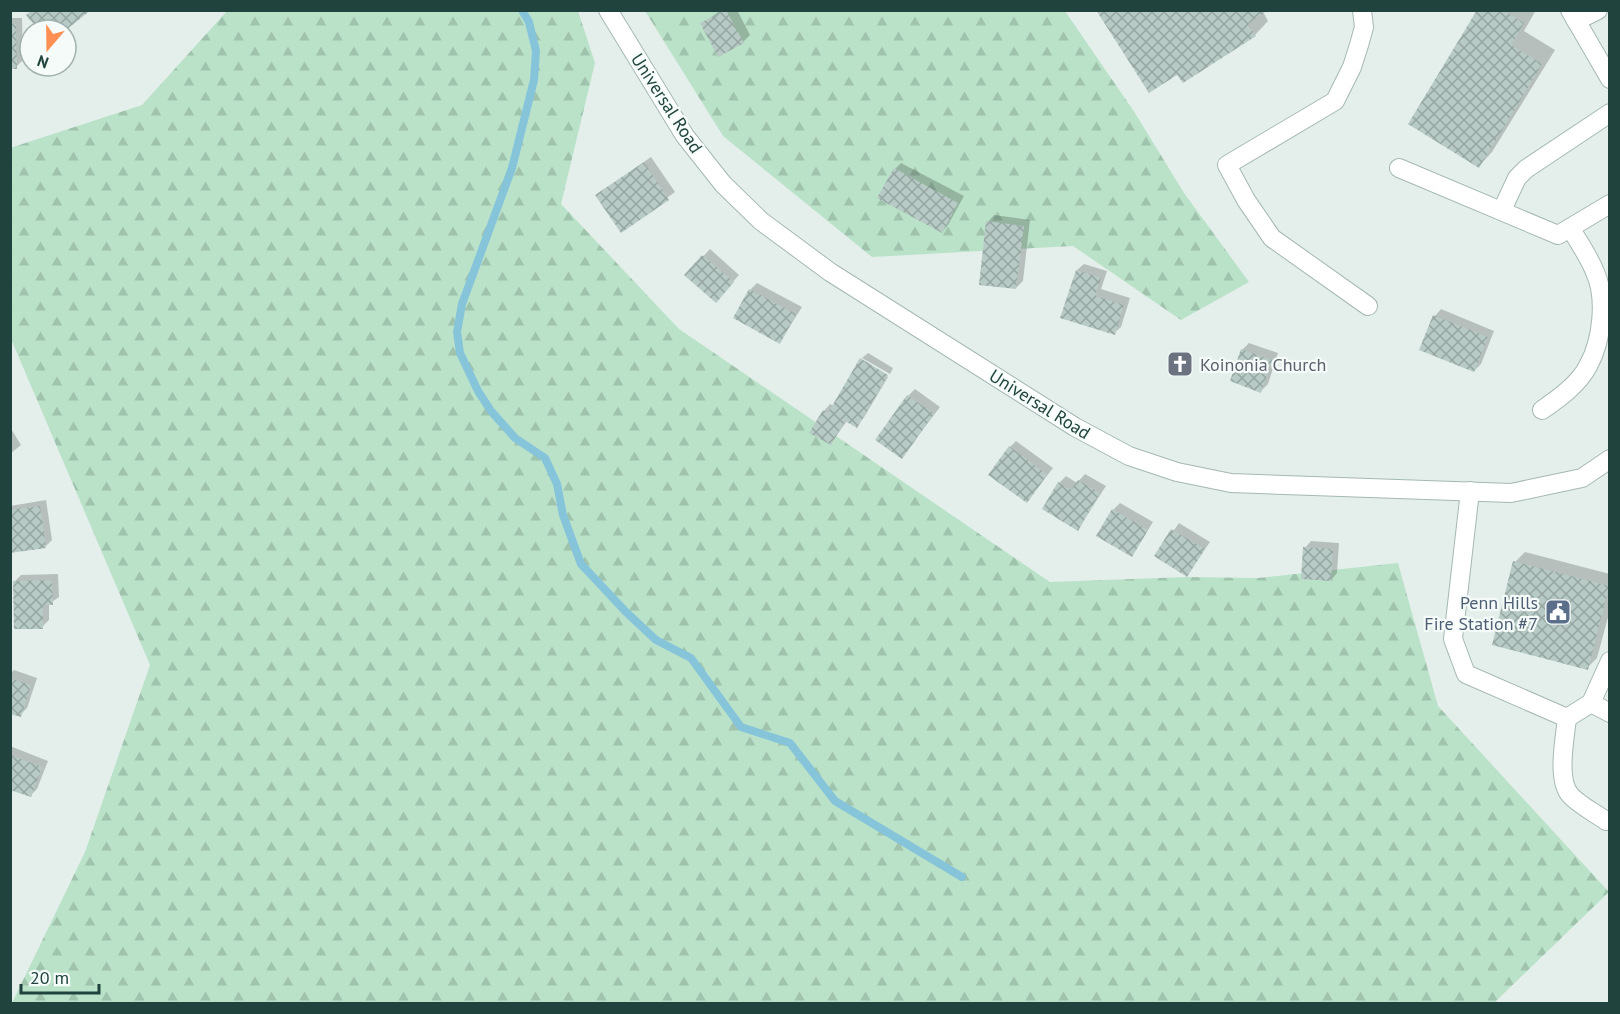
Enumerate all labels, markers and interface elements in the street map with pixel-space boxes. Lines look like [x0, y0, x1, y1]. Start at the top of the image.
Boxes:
north arrow [18, 18, 78, 78]
street label: Universal Road [626, 49, 708, 157]
text: N [35, 51, 51, 73]
church icon: Koinonia Church [1165, 349, 1195, 379]
place label: Koinonia Church [1200, 353, 1326, 376]
street label: Universal Road [985, 364, 1095, 444]
place label: Penn Hills Fire Station #7 [1424, 591, 1538, 635]
public building icon: Penn Hills Fire Station #7 [1543, 597, 1573, 627]
scale bar [21, 957, 99, 995]
text: 20 m [30, 966, 69, 989]

